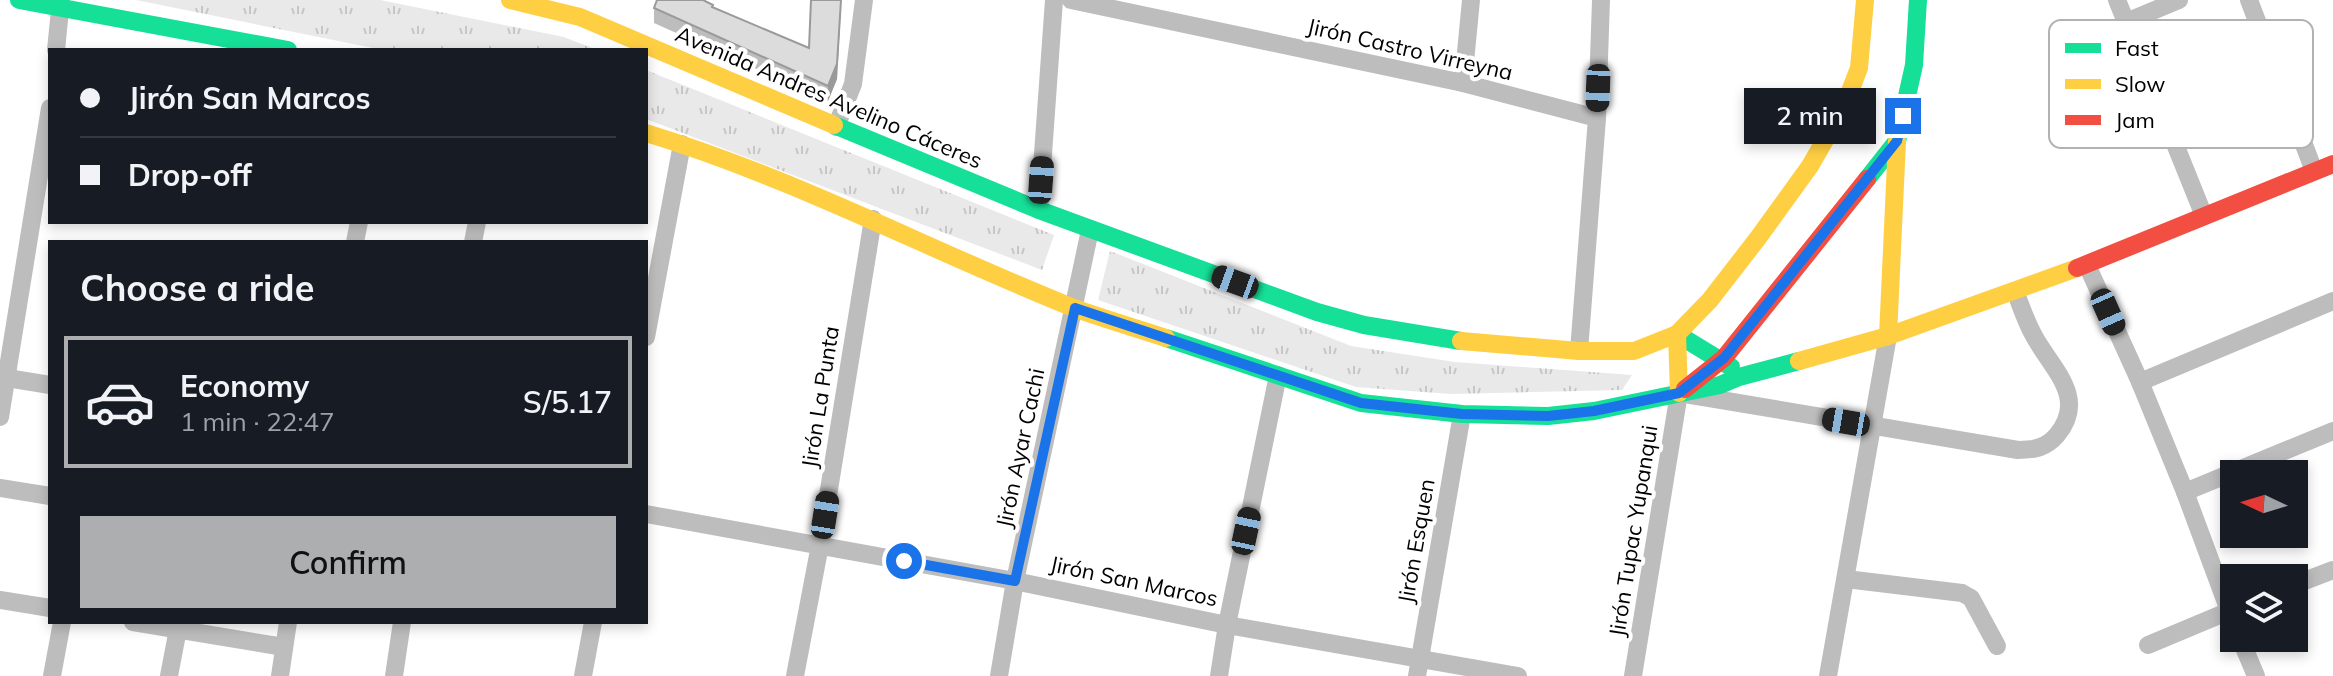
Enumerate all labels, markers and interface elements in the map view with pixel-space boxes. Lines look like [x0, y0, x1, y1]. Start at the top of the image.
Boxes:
street label: Jirón Castro Virreyna [1305, 12, 1515, 86]
street label: Avenida Andres Avelino Cáceres [671, 20, 987, 174]
legend [2049, 20, 2313, 148]
text: Fast [2115, 34, 2159, 62]
car [1585, 64, 1611, 112]
text: Slow [2115, 70, 2165, 98]
text: Jirón San Marcos [128, 79, 370, 117]
callout: 2 min [1743, 88, 1875, 144]
route end [1885, 98, 1921, 134]
text: 2 min [1776, 99, 1844, 132]
text: Jam [2115, 106, 2155, 134]
car [1027, 155, 1055, 205]
text: Drop-off [128, 156, 252, 194]
car [1208, 263, 1262, 301]
text: Choose a ride [80, 265, 314, 310]
car [2087, 285, 2129, 339]
street label: Jirón La Punta [795, 324, 845, 470]
icon: car [84, 366, 156, 438]
street label: Jirón Ayar Cachi [989, 366, 1051, 530]
text: Economy [180, 367, 309, 405]
text: S/5.17 [523, 383, 612, 421]
text: 1 min · 22:47 [180, 405, 335, 438]
car [1820, 406, 1872, 438]
street label: Jirón Tupac Yupanqui [1602, 423, 1664, 639]
north arrow [2220, 460, 2308, 548]
map controls [2220, 460, 2308, 652]
street label: Jirón Esquen [1391, 477, 1441, 605]
car [809, 489, 841, 541]
car [1229, 505, 1263, 557]
button: Confirm [80, 516, 616, 608]
route start [886, 543, 922, 579]
street label: Jirón San Marcos [1047, 550, 1221, 612]
button: layers [2220, 564, 2308, 652]

